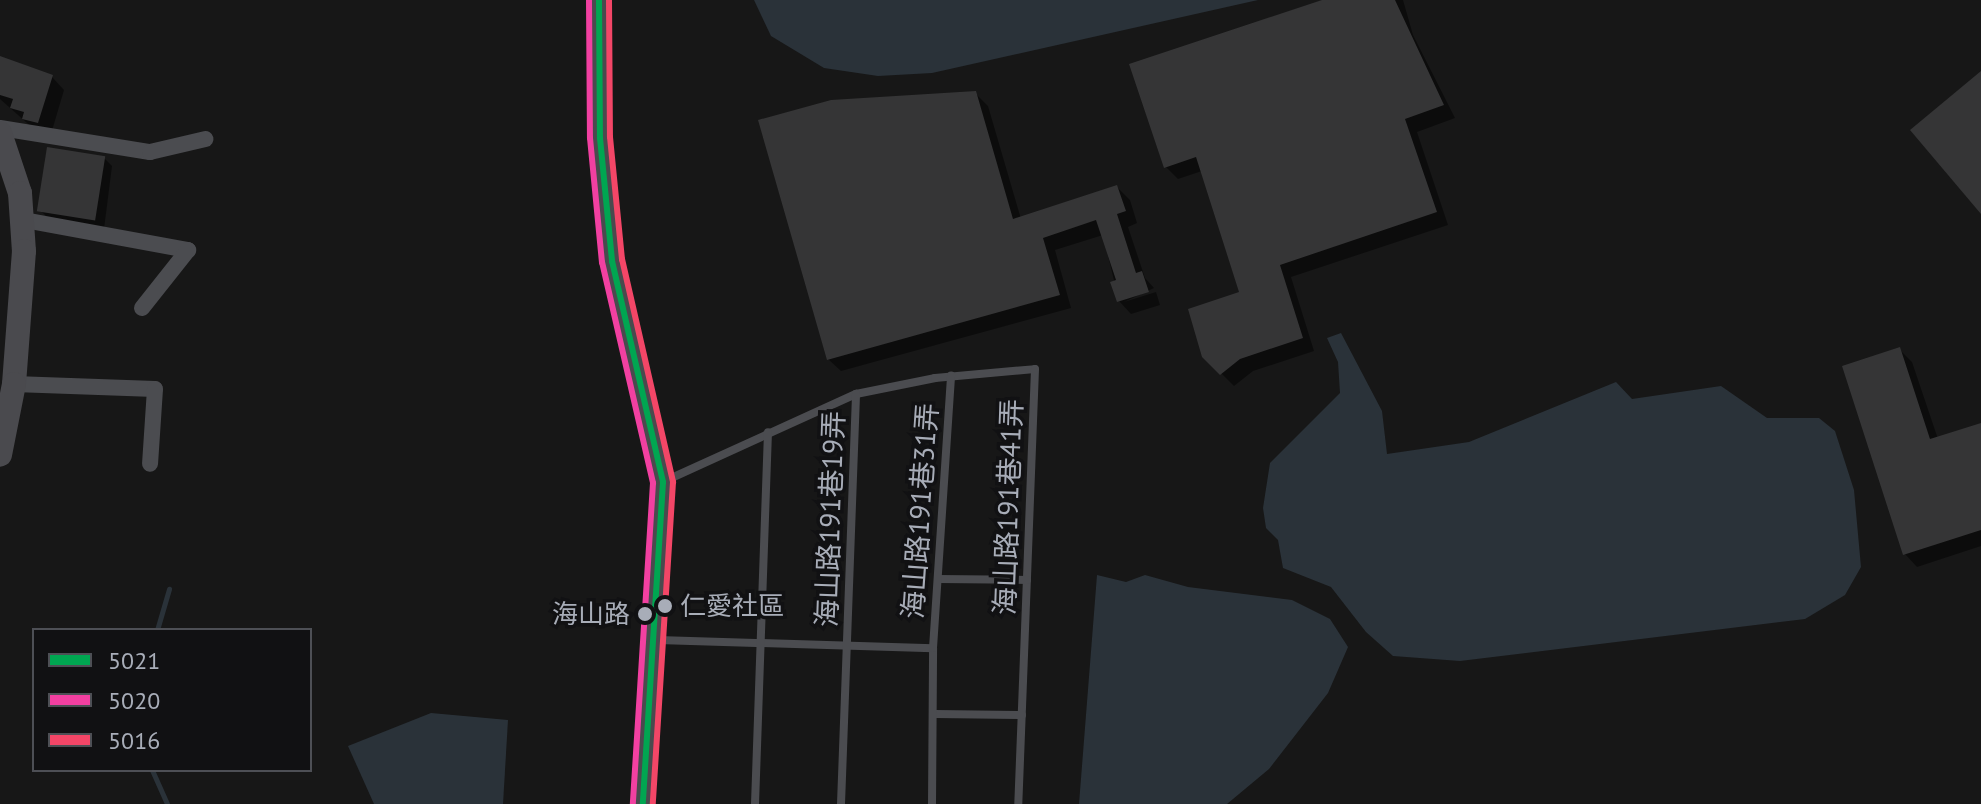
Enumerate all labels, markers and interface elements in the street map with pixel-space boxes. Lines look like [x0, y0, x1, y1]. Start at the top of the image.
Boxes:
street label: 海山路191巷41弄 [987, 398, 1029, 616]
street label: 海山路191巷31弄 [896, 402, 944, 620]
street label: 海山路191巷19弄 [809, 410, 851, 628]
place label: 仁愛社區 [680, 590, 784, 622]
place label: 海山路 [552, 598, 630, 630]
marker: 仁愛社區 [657, 598, 673, 614]
marker: 海山路 [637, 606, 653, 622]
legend [32, 628, 312, 772]
text: 5021 [108, 645, 160, 676]
text: 5020 [108, 685, 160, 716]
text: 5016 [108, 725, 160, 756]

